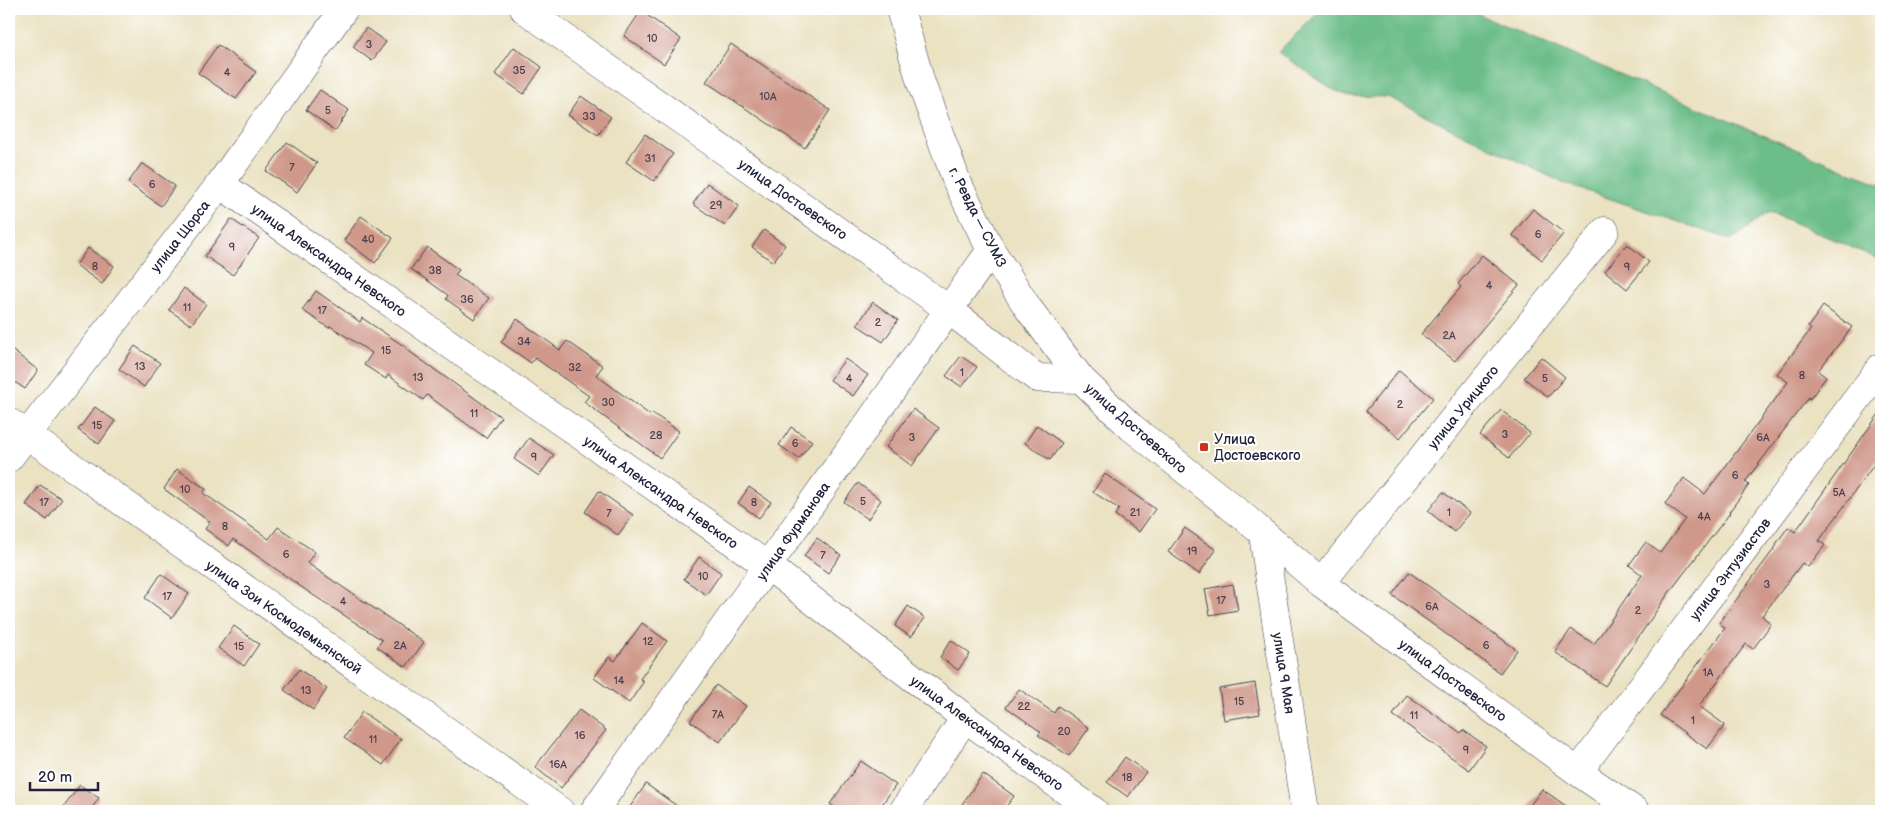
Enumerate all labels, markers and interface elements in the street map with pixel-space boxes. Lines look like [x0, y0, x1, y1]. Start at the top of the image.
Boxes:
house number: 10 [647, 32, 658, 45]
house number: 3 [366, 38, 373, 51]
house number: 35 [512, 64, 526, 77]
house number: 4 [224, 66, 231, 79]
house number: 10А [759, 90, 777, 103]
house number: 5 [325, 104, 331, 117]
house number: 33 [582, 110, 596, 123]
house number: 31 [644, 152, 656, 165]
street label: улица Достоевского [735, 155, 850, 243]
house number: 7 [289, 161, 295, 174]
street label: г. Ревда — СУМЗ [945, 164, 1010, 270]
house number: 6 [149, 178, 156, 191]
street label: улица Щорса [147, 196, 214, 276]
house number: 29 [710, 199, 722, 212]
street label: улица Александра Невского [248, 200, 409, 320]
house number: 6 [1535, 228, 1542, 241]
house number: 40 [361, 233, 375, 246]
house number: 9 [229, 241, 235, 254]
house number: 8 [92, 260, 98, 273]
house number: 9 [1624, 261, 1630, 274]
house number: 38 [428, 264, 442, 277]
house number: 4 [1486, 279, 1493, 292]
house number: 36 [460, 293, 474, 306]
house number: 11 [183, 301, 191, 314]
house number: 17 [317, 304, 327, 317]
house number: 2 [875, 316, 882, 329]
house number: 2А [1442, 329, 1456, 342]
house number: 34 [517, 335, 531, 348]
house number: 15 [381, 344, 391, 357]
house number: 13 [134, 360, 146, 373]
house number: 32 [568, 361, 582, 374]
street label: улица Урицкого [1425, 362, 1502, 453]
house number: 1 [960, 366, 964, 379]
house number: 8 [1799, 369, 1805, 382]
house number: 13 [412, 371, 424, 384]
house number: 4 [846, 372, 853, 385]
house number: 5 [1542, 372, 1548, 385]
street label: улица Достоевского [1081, 380, 1190, 477]
house number: 30 [601, 396, 615, 409]
house number: 2 [1397, 398, 1404, 411]
house number: 11 [470, 407, 478, 420]
house number: 15 [92, 419, 102, 432]
house number: 3 [1502, 428, 1509, 441]
house number: 28 [650, 429, 662, 442]
house number: 3 [909, 431, 916, 444]
place label: Улица Достоевского [1214, 431, 1301, 464]
house number: 6А [1756, 431, 1770, 444]
street label: улица Александра Невского [580, 432, 741, 552]
house number: 6 [792, 437, 799, 450]
marker: Улица Достоевского [1198, 441, 1210, 453]
house number: 9 [531, 451, 537, 464]
house number: 6 [1732, 469, 1739, 482]
street label: улица Фурманова [753, 478, 834, 584]
house number: 10 [180, 483, 191, 496]
house number: 5А [1833, 486, 1846, 499]
house number: 5 [860, 495, 866, 508]
house number: 17 [39, 496, 49, 509]
house number: 8 [751, 496, 757, 509]
house number: 21 [1130, 506, 1140, 519]
house number: 1 [1447, 506, 1451, 519]
house number: 7 [606, 507, 612, 520]
house number: 4А [1697, 510, 1711, 523]
street label: улица Энтузиастов [1686, 514, 1775, 624]
house number: 8 [222, 520, 228, 533]
house number: 19 [1187, 545, 1197, 558]
house number: 6 [283, 548, 290, 561]
house number: 7 [820, 549, 826, 562]
street label: улица Зои Космодемьянской [202, 557, 365, 678]
house number: 10 [698, 570, 709, 583]
house number: 3 [1764, 578, 1771, 591]
house number: 17 [162, 590, 172, 603]
house number: 17 [1216, 594, 1226, 607]
house number: 4 [340, 595, 347, 608]
house number: 6А [1425, 600, 1439, 613]
house number: 2 [1635, 604, 1642, 617]
street label: улица 9 Мая [1269, 631, 1298, 715]
house number: 12 [643, 635, 654, 648]
street label: улица Достоевского [1395, 636, 1510, 725]
house number: 2А [393, 639, 407, 652]
house number: 6 [1483, 639, 1490, 652]
house number: 15 [234, 640, 244, 653]
house number: 1А [1703, 666, 1714, 679]
street label: улица Александра Невского [907, 672, 1066, 795]
house number: 14 [614, 674, 625, 687]
house number: 13 [300, 684, 312, 697]
house number: 15 [1234, 695, 1244, 708]
house number: 22 [1018, 700, 1031, 713]
house number: 7А [712, 708, 724, 721]
house number: 11 [1410, 709, 1418, 722]
house number: 1 [1691, 714, 1695, 727]
house number: 20 [1058, 725, 1071, 738]
house number: 16 [575, 729, 586, 742]
house number: 11 [369, 733, 377, 746]
house number: 9 [1463, 744, 1469, 757]
house number: 16А [549, 758, 567, 771]
scale bar [30, 760, 98, 792]
text: 20 m [38, 768, 72, 787]
house number: 18 [1122, 771, 1132, 784]

